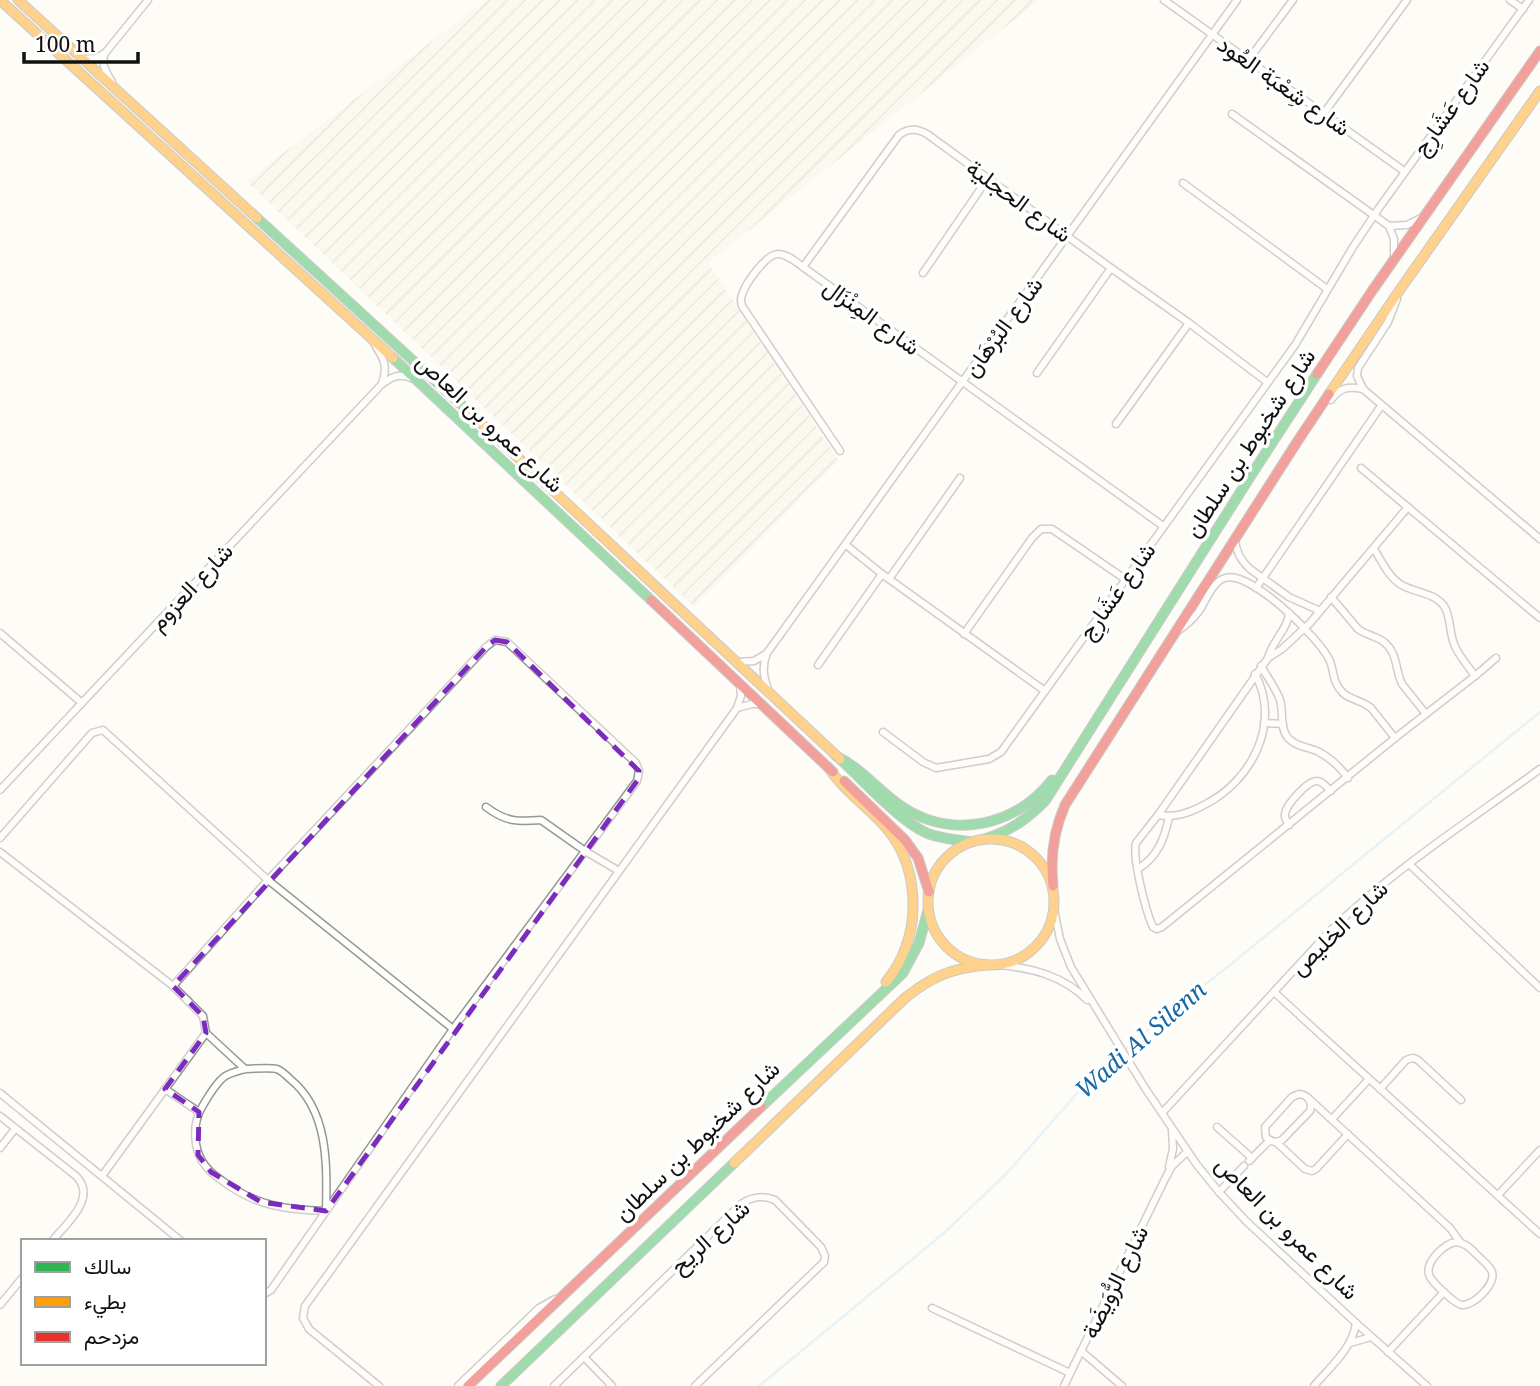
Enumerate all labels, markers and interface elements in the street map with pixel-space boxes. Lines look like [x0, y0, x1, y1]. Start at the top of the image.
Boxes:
scale bar [24, 21, 138, 65]
street label: شارع شِعْبَة العُود [1211, 27, 1358, 144]
text: 100 m [35, 30, 96, 58]
street label: شارع عَشَارِج [1404, 51, 1499, 163]
street label: شارع الحجلية [960, 151, 1079, 250]
street label: شارع المِنْزَال [817, 270, 927, 363]
street label: شارع البُرْهَان [955, 270, 1050, 384]
street label: شارع شخبوط بن سلطان [1176, 342, 1323, 544]
street label: شارع عمرو بن العاص [409, 345, 572, 500]
street label: شارع العزوم [141, 535, 240, 638]
street label: شارع عَشَارِج [1070, 535, 1165, 647]
street label: شارع الخليص [1282, 872, 1395, 983]
water label: Wadi Al Silenn [1067, 973, 1213, 1105]
street label: شارع شخبوط بن سلطان [606, 1053, 787, 1229]
street label: شارع عمرو بن العاص [1208, 1148, 1367, 1307]
street label: شارع الريح [662, 1192, 757, 1281]
street label: شارع الرُّوَيضَة [1073, 1220, 1156, 1344]
legend [21, 1239, 266, 1365]
text: سالك [84, 1252, 131, 1280]
text: بطيء [84, 1287, 127, 1319]
text: مزدحم [84, 1322, 139, 1351]

